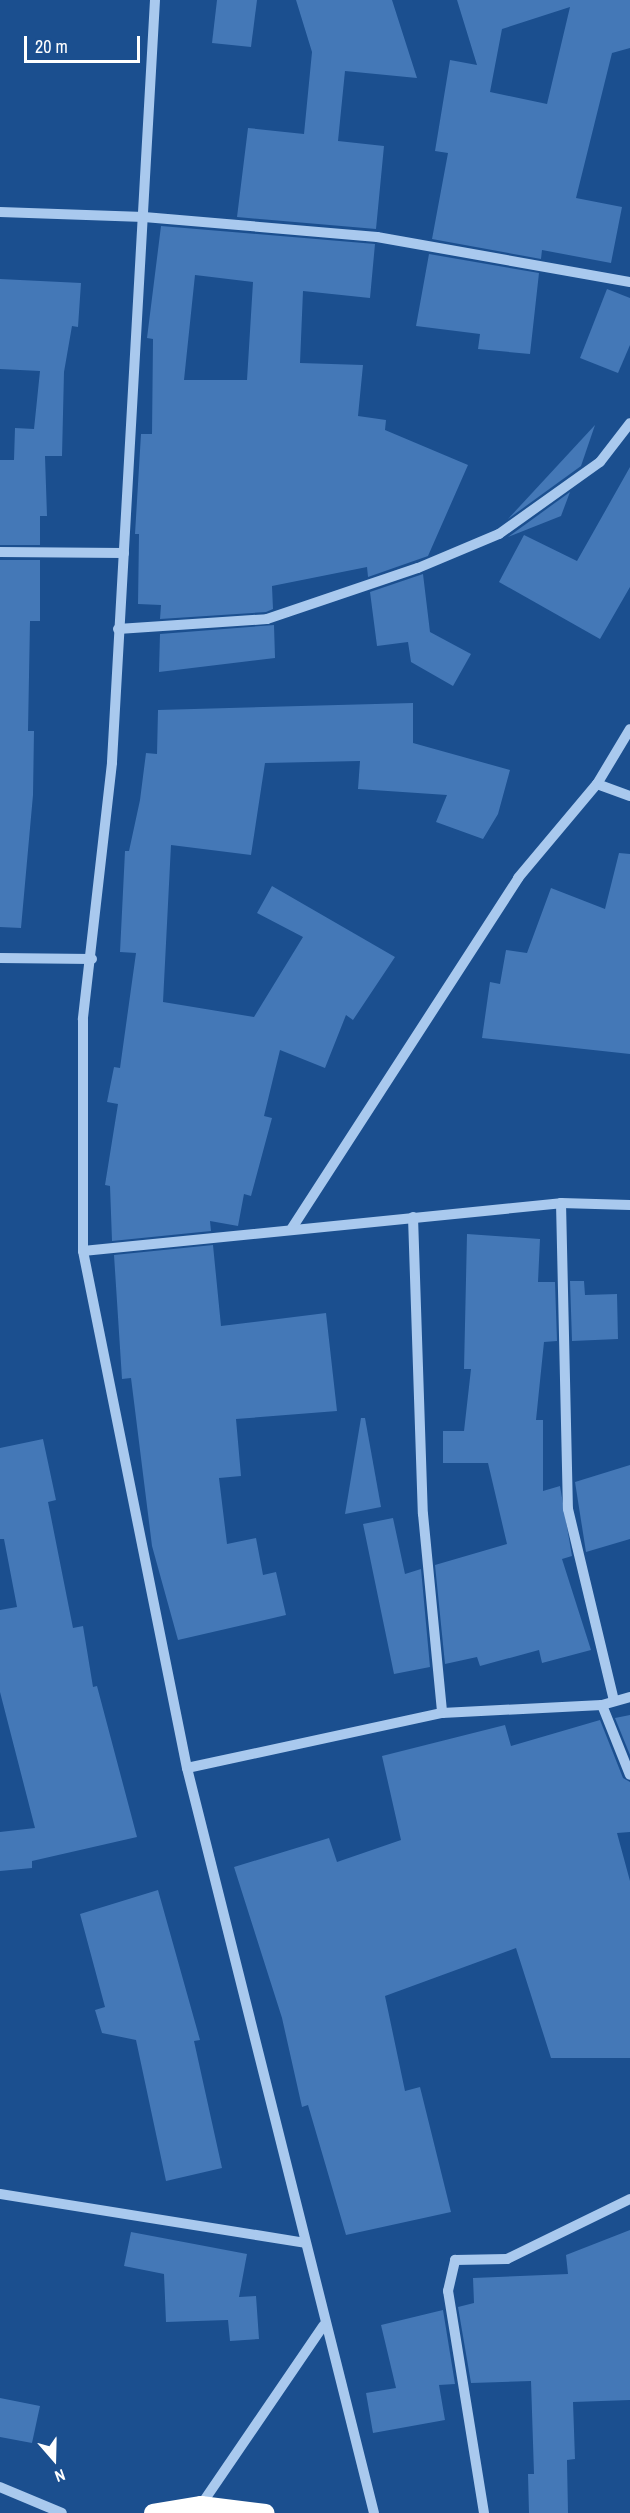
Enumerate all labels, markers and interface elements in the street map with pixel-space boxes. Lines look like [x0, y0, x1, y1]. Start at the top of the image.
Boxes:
scale bar [27, 24, 142, 62]
text: 20 m [35, 34, 68, 59]
north arrow [24, 2429, 84, 2489]
text: N [52, 2464, 68, 2488]

